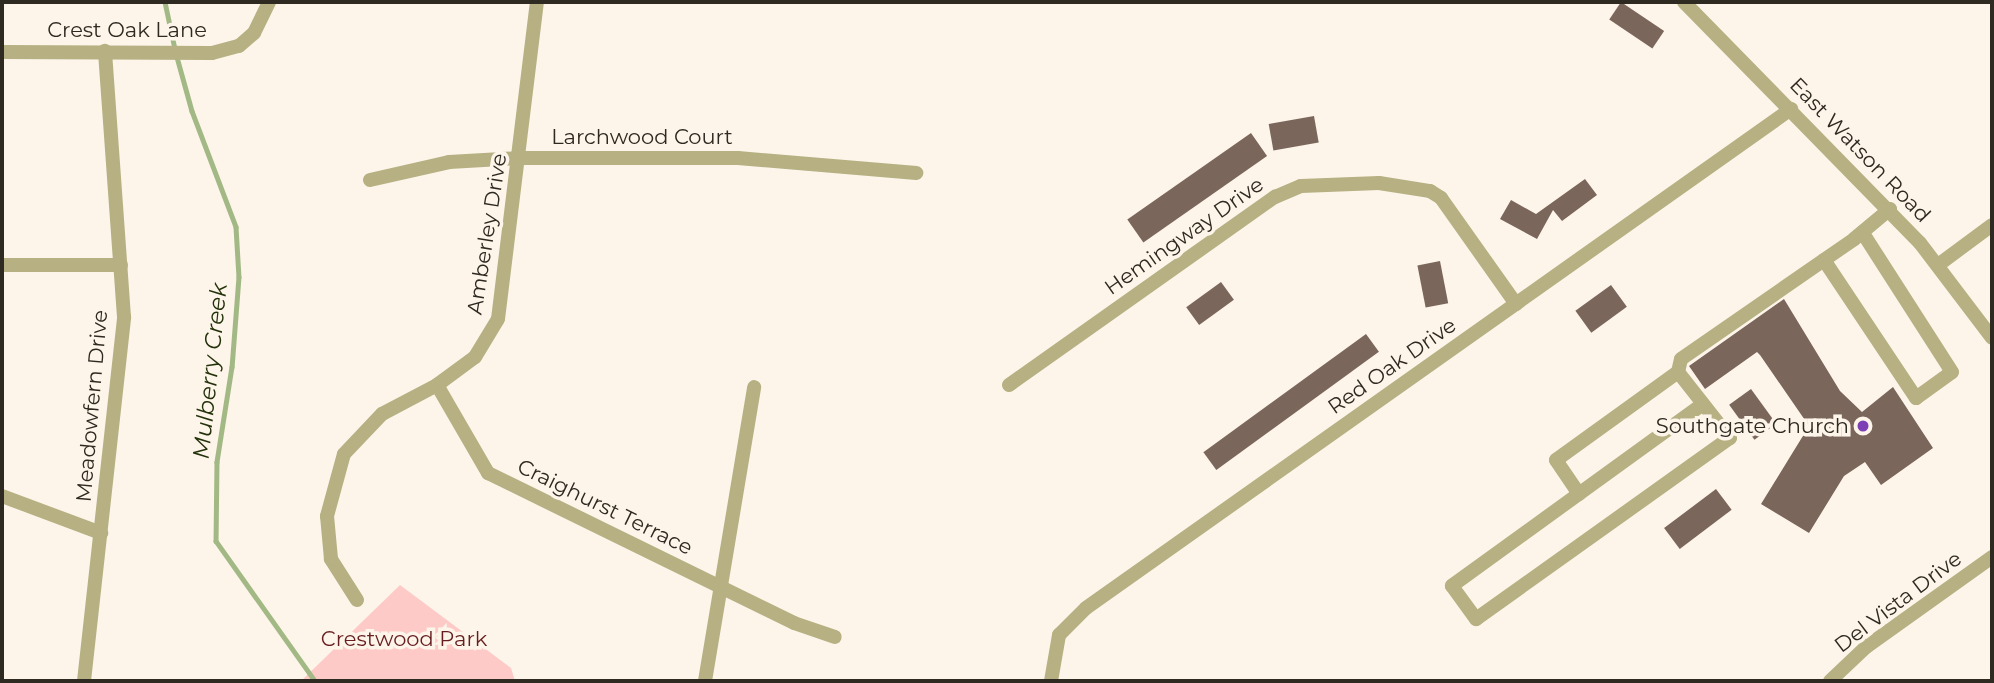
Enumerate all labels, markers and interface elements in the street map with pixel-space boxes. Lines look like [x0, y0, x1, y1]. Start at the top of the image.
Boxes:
street label: Crest Oak Lane [47, 17, 207, 43]
street label: East Watson Road [1784, 72, 1936, 228]
street label: Larchwood Court [551, 124, 733, 150]
street label: Amberley Drive [462, 152, 512, 316]
street label: Hemingway Drive [1100, 172, 1268, 300]
water label: Mulberry Creek [187, 282, 233, 460]
street label: Meadowfern Drive [71, 309, 113, 503]
street label: Red Oak Drive [1323, 312, 1461, 420]
place label: Southgate Church [1656, 413, 1849, 439]
marker: Southgate Church [1855, 418, 1871, 434]
street label: Craighurst Terrace [513, 454, 697, 560]
street label: Del Vista Drive [1830, 546, 1966, 658]
park label: Crestwood Park [321, 626, 487, 652]

